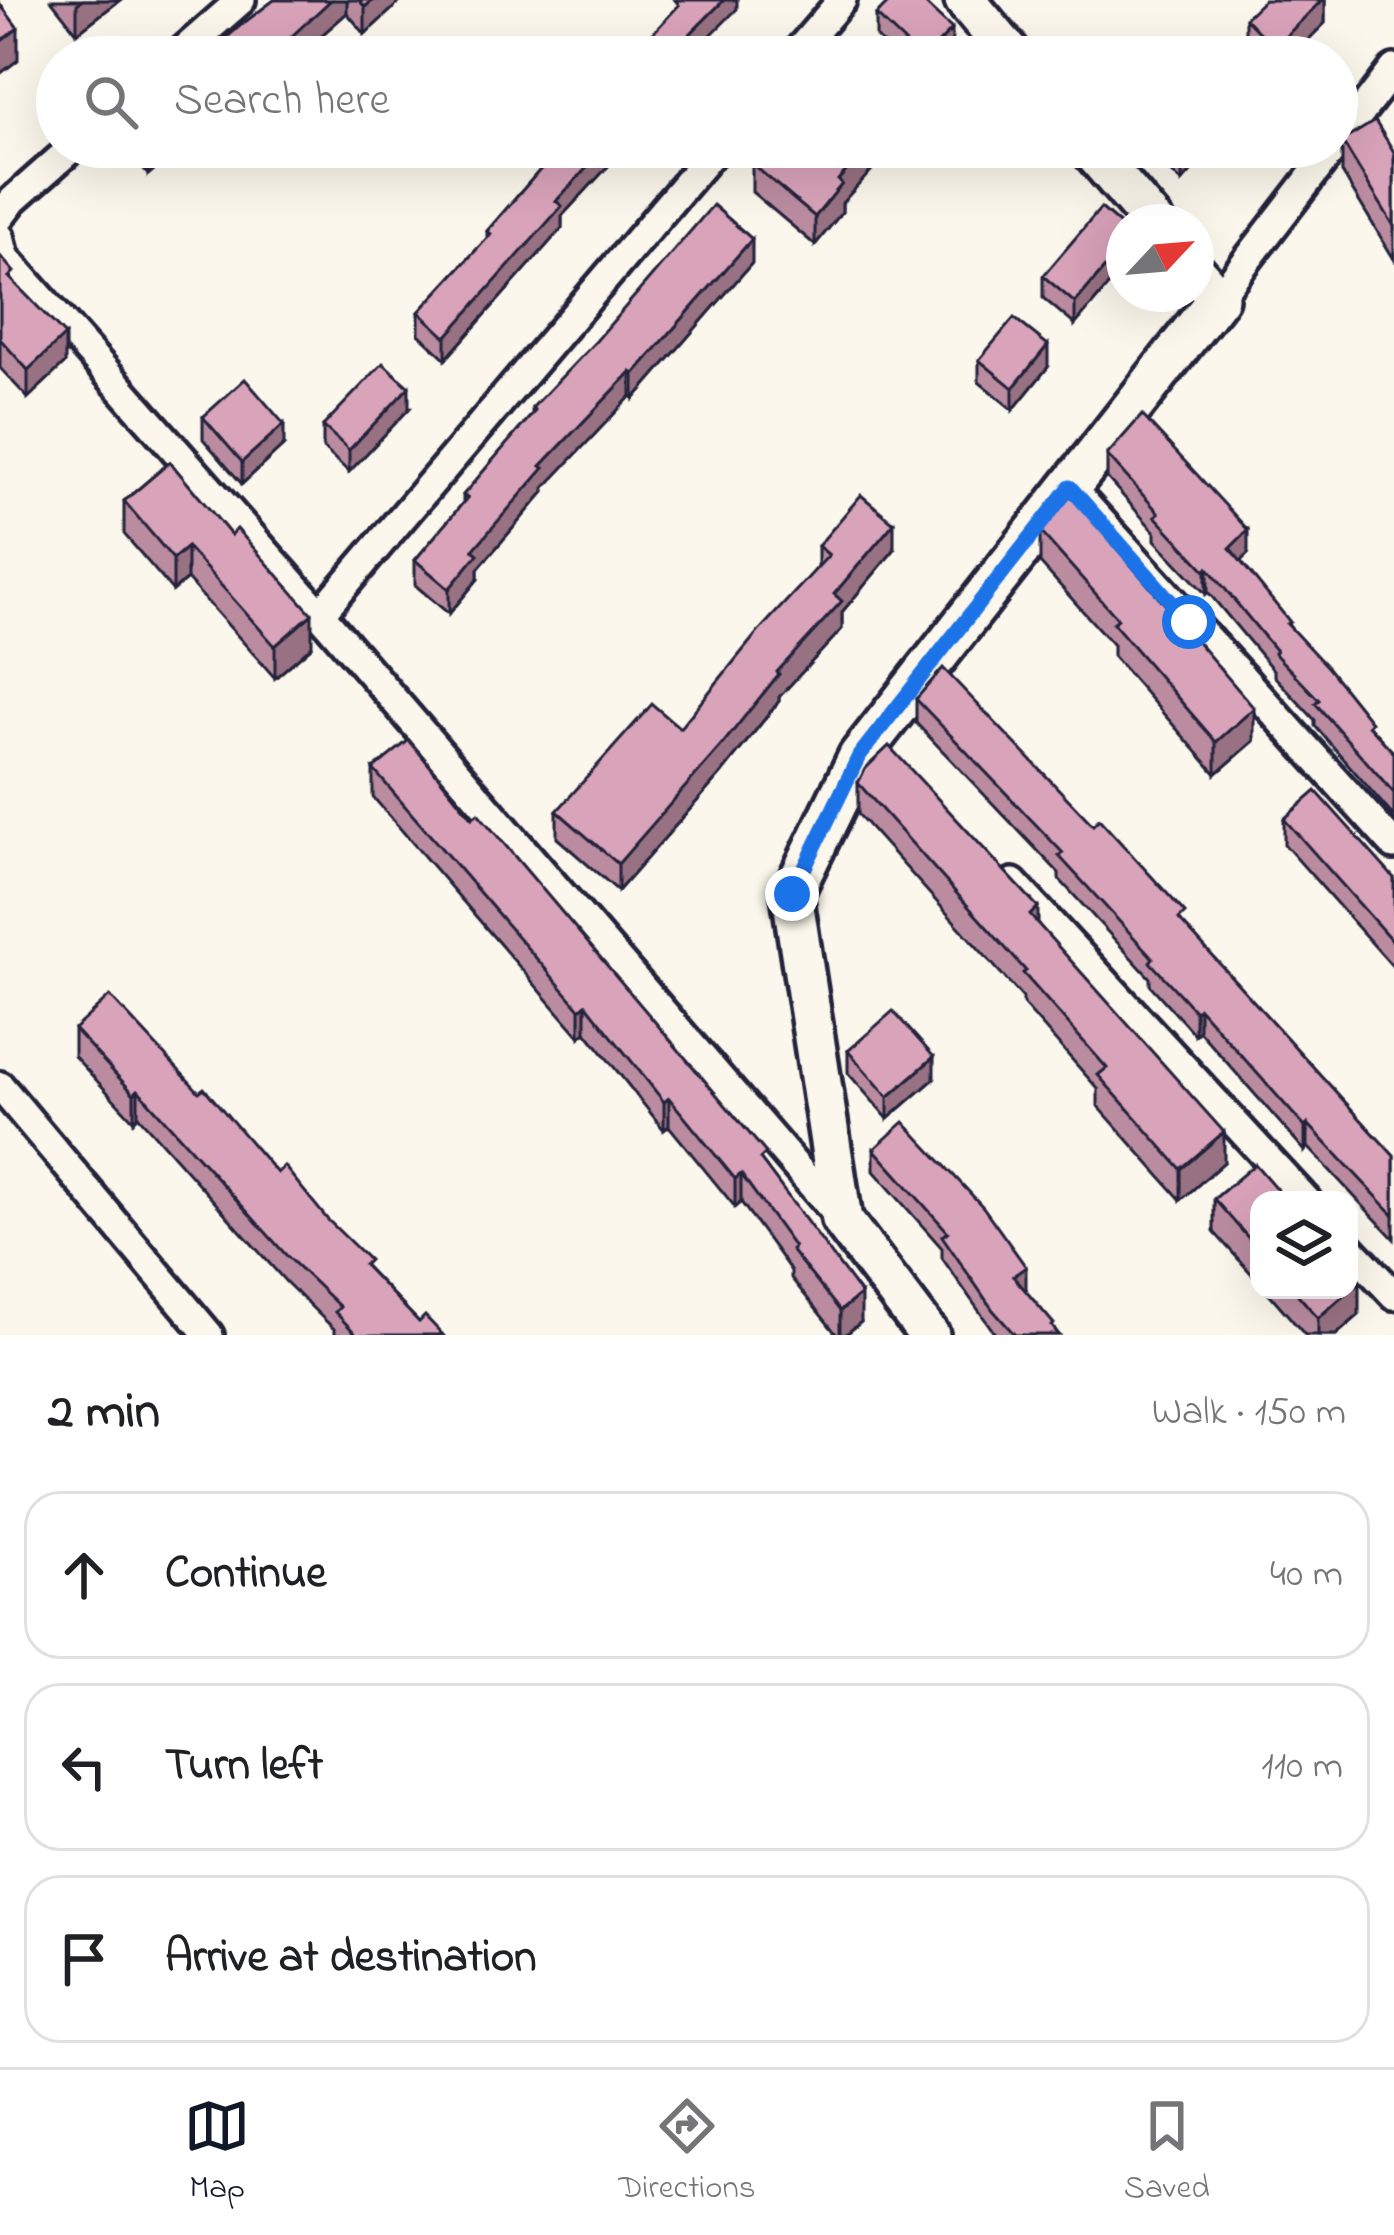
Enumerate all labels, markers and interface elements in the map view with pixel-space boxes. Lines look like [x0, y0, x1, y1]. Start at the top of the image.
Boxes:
search box [36, 36, 1358, 168]
icon: search [78, 69, 144, 135]
text: Search here [174, 69, 390, 135]
north arrow [1106, 204, 1214, 312]
route start [1162, 595, 1216, 649]
route end [765, 867, 819, 921]
map controls [1250, 1191, 1358, 1299]
button: layers [1250, 1191, 1358, 1299]
text: 2 min [48, 1376, 160, 1451]
text: Walk · 150 m [1152, 1385, 1346, 1442]
icon: ahead [51, 1542, 117, 1608]
text: Continue [165, 1542, 326, 1608]
text: 40 m [1270, 1547, 1343, 1604]
icon: left [51, 1734, 117, 1800]
text: Turn left [165, 1734, 323, 1800]
text: 110 m [1261, 1739, 1343, 1796]
icon: arrive [51, 1926, 117, 1992]
text: Arrive at destination [165, 1926, 536, 1992]
tab: Map [184, 2093, 250, 2213]
tab: Directions [618, 2093, 755, 2213]
tab: Saved [1124, 2093, 1210, 2213]

